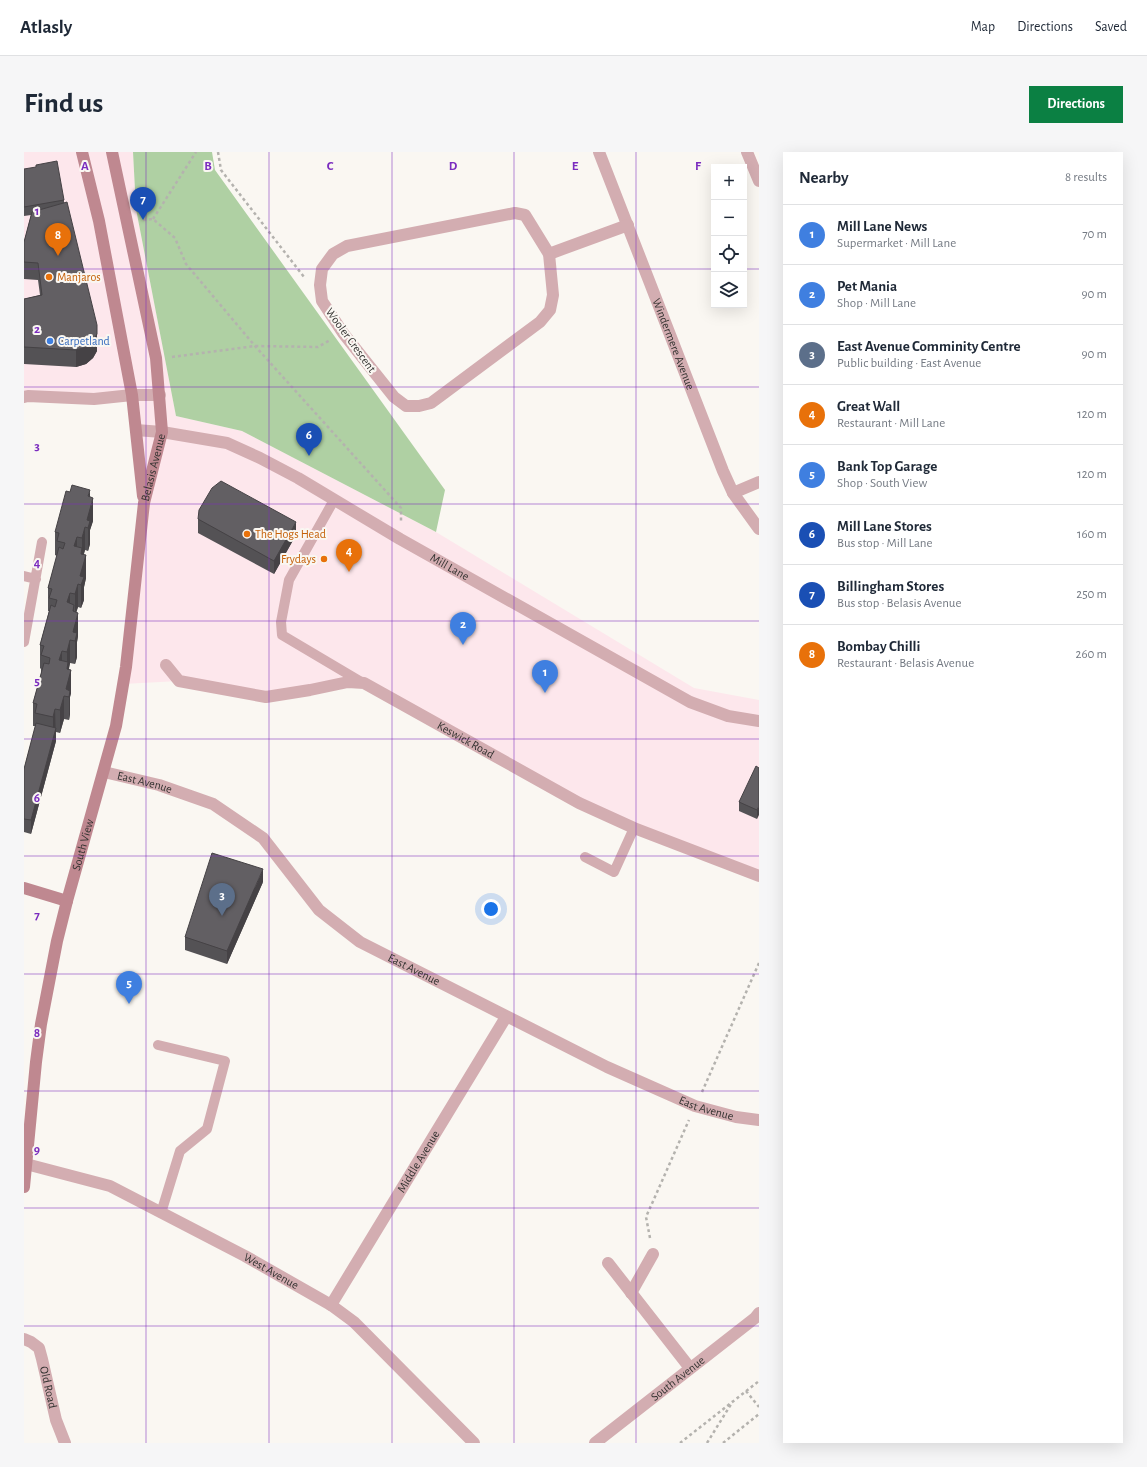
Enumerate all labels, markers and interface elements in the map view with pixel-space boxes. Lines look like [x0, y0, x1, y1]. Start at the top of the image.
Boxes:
text: Atlasly [20, 18, 72, 37]
text: Map [971, 20, 995, 34]
text: Directions [1017, 20, 1073, 34]
text: Saved [1095, 20, 1127, 34]
button: Directions [1029, 86, 1123, 123]
text: Find us [24, 90, 103, 118]
text: A [81, 160, 89, 173]
text: B [204, 160, 212, 173]
text: C [327, 160, 334, 173]
text: D [449, 160, 458, 173]
text: E [572, 160, 579, 173]
text: F [695, 160, 702, 173]
map controls [711, 164, 747, 308]
button: + [711, 164, 747, 200]
text: Nearby [799, 169, 849, 186]
text: 8 results [1065, 171, 1107, 184]
pin: 7 [130, 187, 156, 220]
button: − [711, 200, 747, 236]
text: 1 [35, 205, 39, 218]
text: Mill Lane News [837, 219, 927, 234]
pin: 8 [45, 223, 71, 256]
text: 1 [810, 228, 814, 241]
text: 70 m [1082, 228, 1107, 241]
button: locate [711, 236, 747, 272]
text: Supermarket · Mill Lane [837, 237, 956, 250]
place label: Manjaros [57, 271, 101, 284]
marker: Manjaros [44, 272, 54, 282]
button: layers [711, 272, 747, 308]
text: Pet Mania [837, 279, 897, 294]
text: 2 [809, 288, 815, 301]
text: 90 m [1081, 288, 1107, 301]
street label: Windermere Avenue [650, 297, 697, 391]
text: Shop · Mill Lane [837, 297, 916, 310]
street label: Wooler Crescent [324, 306, 378, 375]
text: 2 [34, 323, 40, 336]
place label: Carpetland [58, 335, 110, 347]
marker: Carpetland [45, 336, 55, 346]
text: East Avenue Comminity Centre [837, 339, 1021, 354]
text: 3 [809, 348, 815, 361]
text: 90 m [1081, 348, 1107, 361]
text: Public building · East Avenue [837, 357, 981, 370]
text: Great Wall [837, 399, 900, 414]
text: 4 [809, 408, 815, 421]
text: 120 m [1077, 408, 1107, 421]
text: Restaurant · Mill Lane [837, 417, 945, 430]
pin: 6 [296, 423, 322, 456]
street label: Belasis Avenue [139, 432, 167, 502]
text: 3 [34, 440, 40, 453]
text: Bank Top Garage [837, 459, 937, 474]
text: 5 [809, 468, 815, 481]
text: 120 m [1077, 468, 1107, 481]
text: Shop · South View [837, 477, 927, 490]
text: Mill Lane Stores [837, 519, 932, 534]
place label: The Hogs Head [255, 528, 326, 540]
text: 6 [809, 528, 815, 541]
text: 160 m [1077, 528, 1107, 541]
marker: The Hogs Head [242, 529, 252, 539]
text: Bus stop · Mill Lane [837, 537, 933, 550]
pin: 4 [336, 539, 362, 572]
street label: Mill Lane [428, 551, 471, 583]
place label: Frydays [281, 553, 316, 566]
marker: Frydays [319, 554, 329, 564]
text: 4 [34, 557, 41, 570]
text: Billingham Stores [837, 579, 944, 594]
text: 7 [809, 588, 815, 601]
text: 250 m [1076, 588, 1107, 601]
text: Bus stop · Belasis Avenue [837, 597, 961, 610]
pin: 2 [450, 612, 476, 645]
text: Bombay Chilli [837, 639, 920, 654]
text: 8 [809, 648, 815, 661]
text: 260 m [1076, 648, 1107, 661]
text: Restaurant · Belasis Avenue [837, 657, 974, 670]
pin: 1 [532, 660, 558, 693]
text: 5 [34, 675, 40, 688]
street label: Keswick Road [435, 719, 496, 760]
street label: East Avenue [116, 769, 174, 795]
text: 6 [34, 792, 40, 805]
street label: South View [70, 818, 96, 872]
pin: 3 [209, 883, 235, 916]
your location [481, 899, 501, 919]
text: 7 [34, 909, 40, 922]
street label: East Avenue [386, 951, 442, 987]
pin: 5 [116, 971, 142, 1004]
text: 8 [34, 1027, 40, 1040]
street label: East Avenue [677, 1094, 735, 1122]
street label: Middle Avenue [395, 1128, 442, 1195]
text: 9 [34, 1144, 40, 1157]
street label: West Avenue [242, 1251, 301, 1291]
street label: South Avenue [649, 1354, 707, 1403]
street label: Old Road [38, 1365, 59, 1409]

